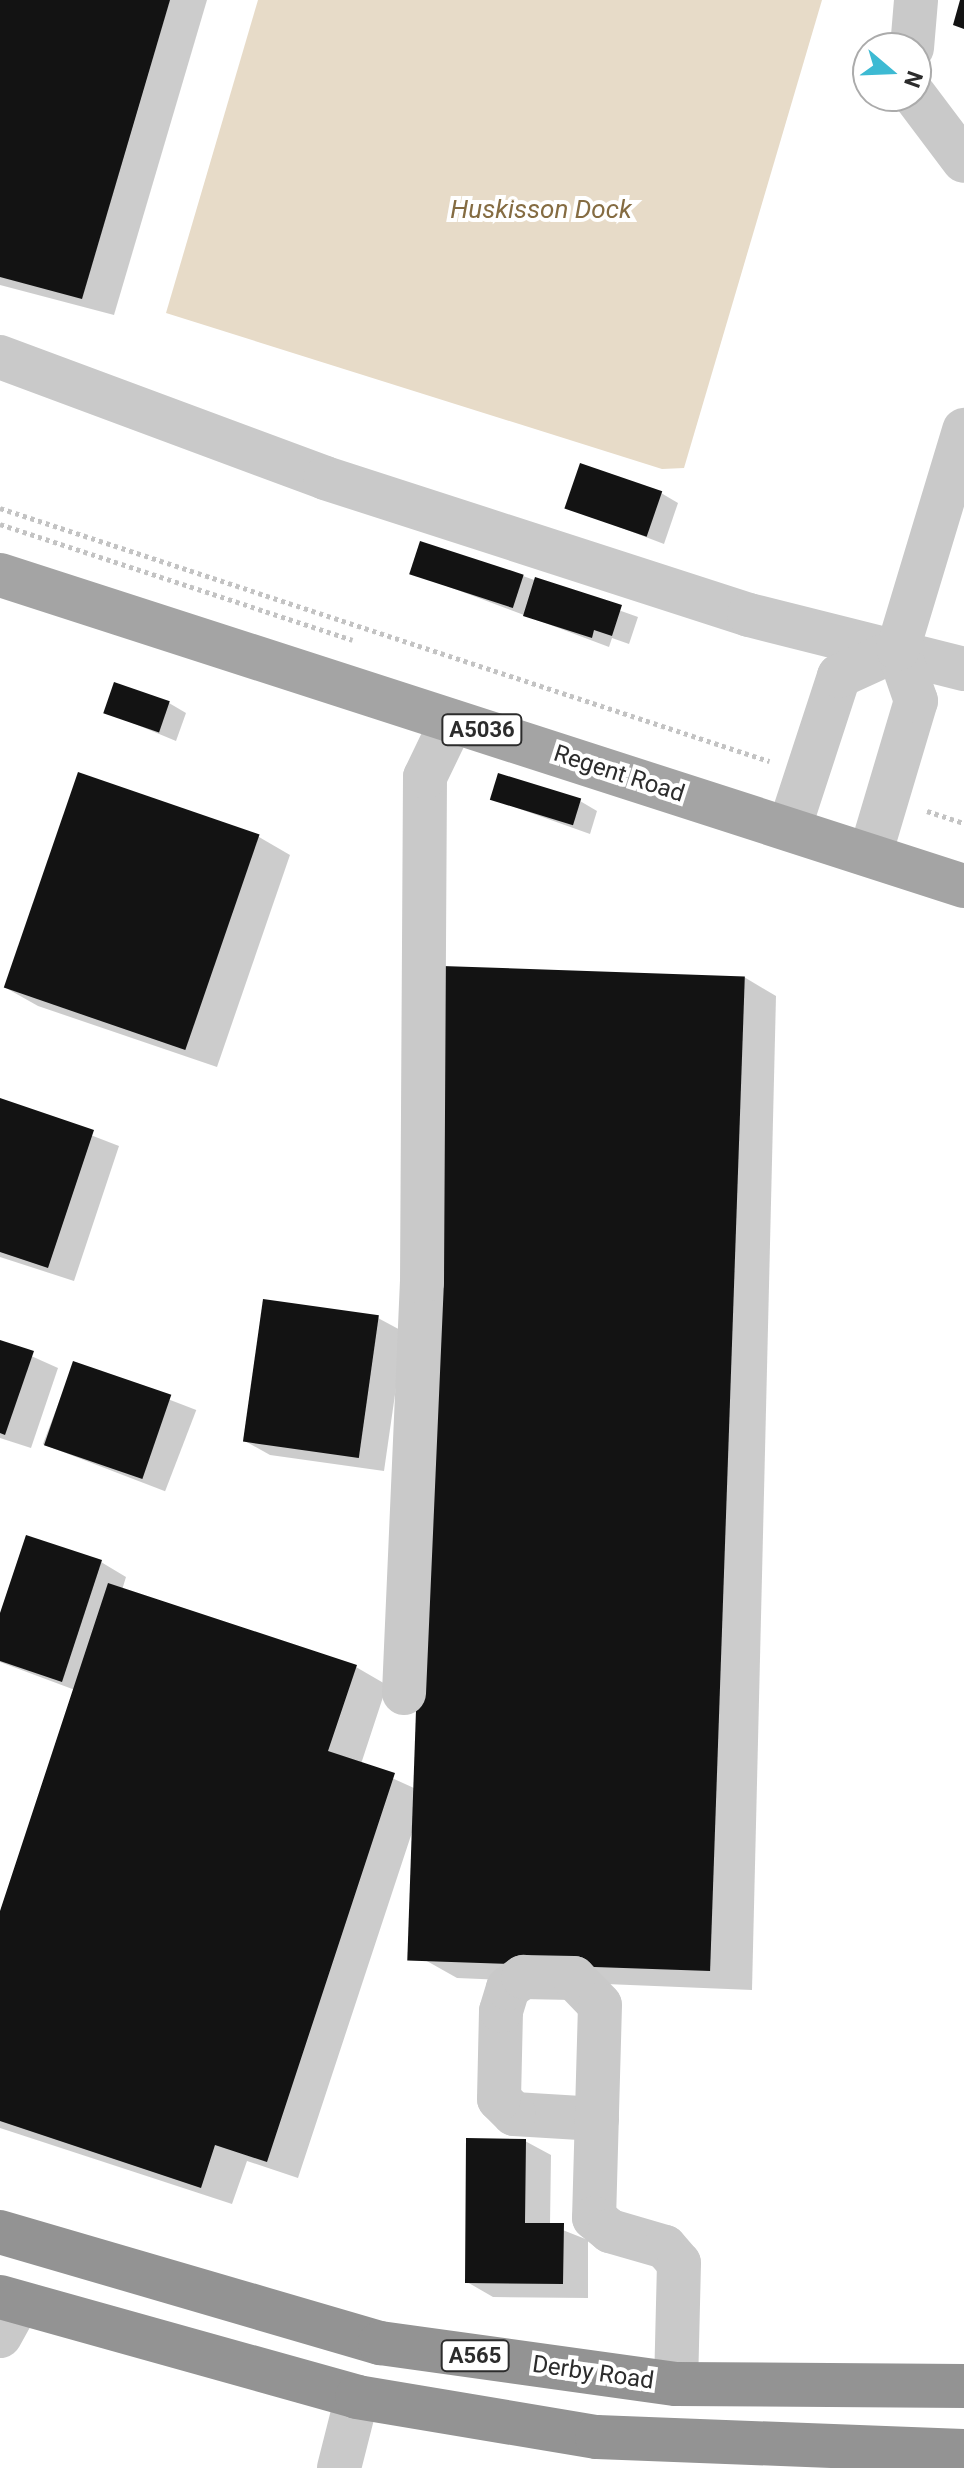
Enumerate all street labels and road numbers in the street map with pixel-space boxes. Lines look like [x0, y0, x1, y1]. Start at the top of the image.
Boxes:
road number: A5036 [440, 712, 524, 748]
street label: Regent Road [550, 739, 688, 809]
road number: A565 [439, 2338, 511, 2374]
street label: Derby Road [530, 2350, 656, 2396]

